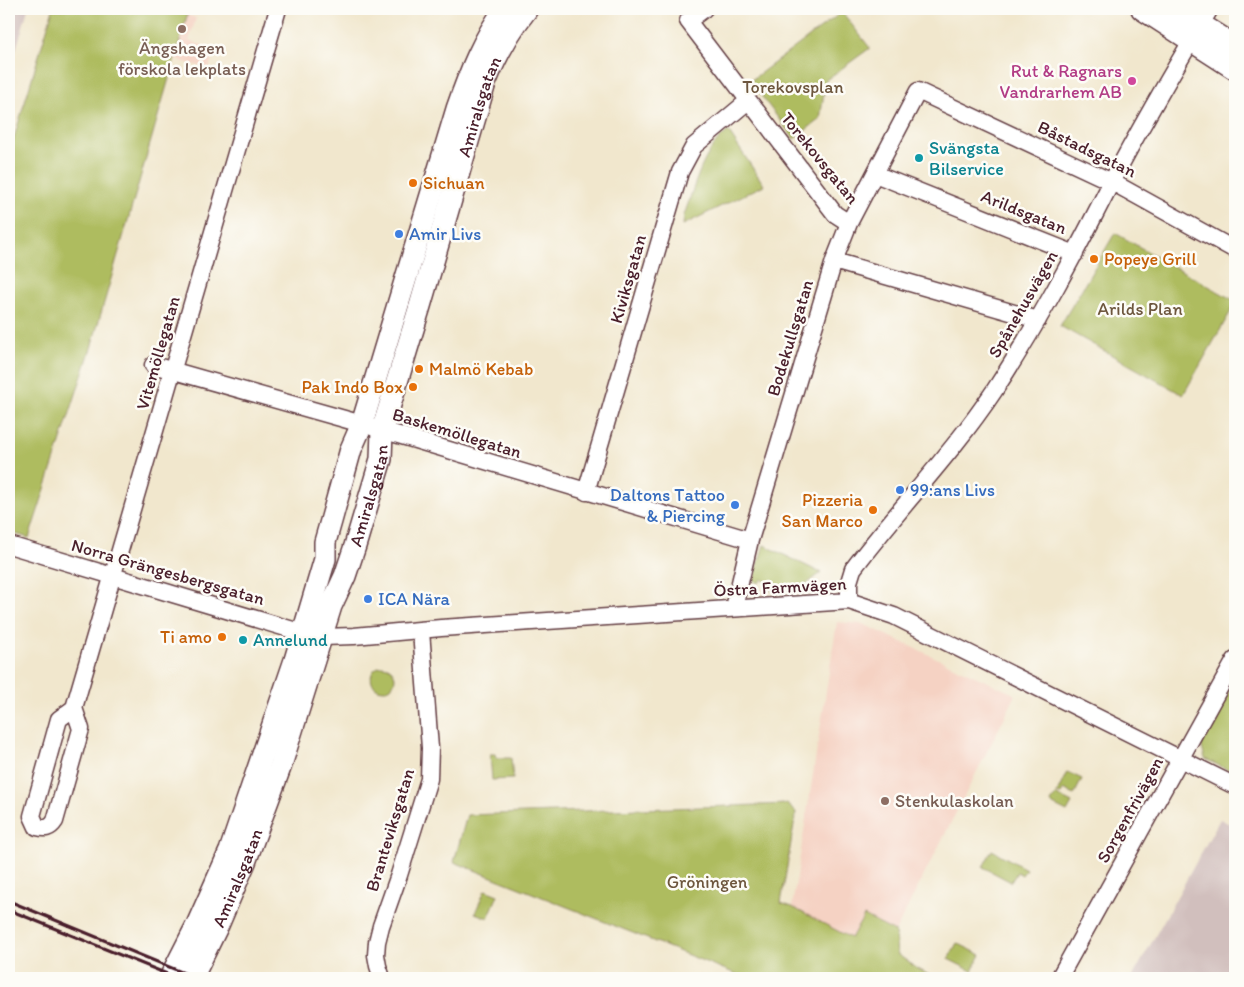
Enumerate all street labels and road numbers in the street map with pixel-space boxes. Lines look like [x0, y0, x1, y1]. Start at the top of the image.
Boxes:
street label: Amiralsgatan [453, 52, 506, 160]
street label: Torekovsgatan [776, 107, 864, 209]
street label: Båstadsgatan [1034, 116, 1140, 182]
street label: Arildsgatan [978, 185, 1070, 239]
street label: Kiviksgatan [605, 232, 651, 326]
street label: Spånehusvägen [983, 246, 1063, 362]
street label: Bodekullsgatan [762, 277, 818, 399]
street label: Vitemöllegatan [131, 294, 185, 412]
street label: Baskemöllegatan [390, 403, 525, 463]
street label: Amiralsgatan [344, 444, 393, 549]
street label: Norra Grängesbergsgatan [69, 534, 267, 610]
street label: Östra Farmvägen [713, 573, 848, 601]
street label: Sorgenfrivägen [1092, 753, 1168, 867]
street label: Branteviksgatan [361, 766, 419, 894]
street label: Amiralsgatan [207, 825, 267, 931]

